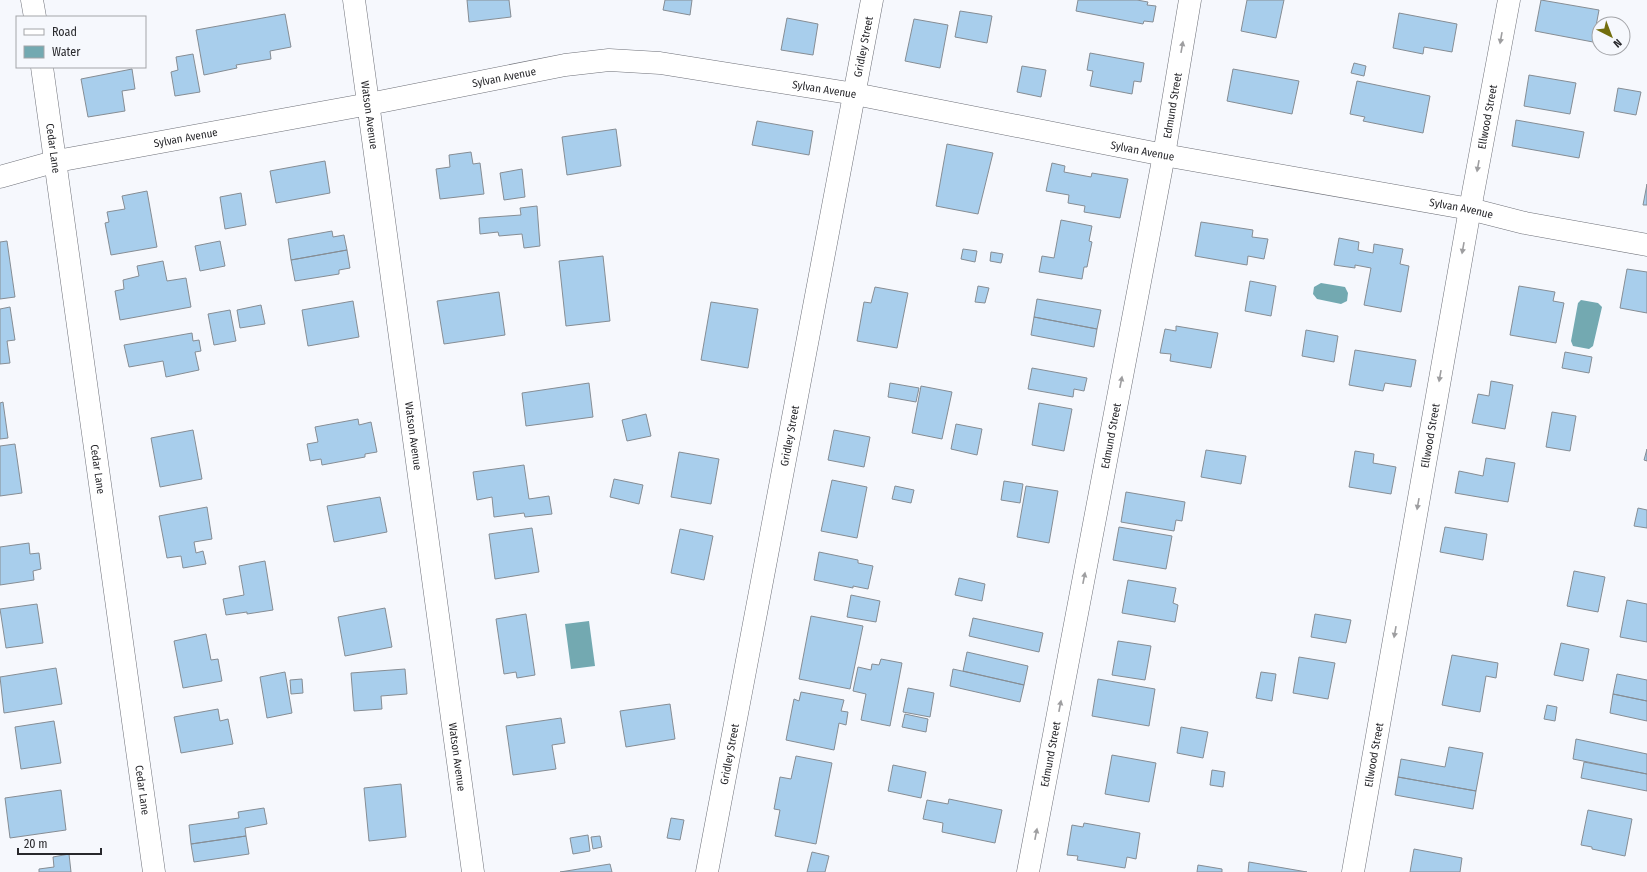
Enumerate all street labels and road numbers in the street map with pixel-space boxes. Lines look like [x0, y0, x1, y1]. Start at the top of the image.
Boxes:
street label: Gridley Street [851, 15, 875, 78]
street label: Sylvan Avenue [471, 64, 537, 90]
street label: Edmund Street [1160, 71, 1184, 139]
street label: Sylvan Avenue [791, 78, 857, 101]
street label: Watson Avenue [359, 80, 381, 150]
street label: Ellwood Street [1475, 83, 1500, 150]
street label: Cedar Lane [43, 123, 63, 174]
street label: Sylvan Avenue [153, 125, 219, 150]
street label: Sylvan Avenue [1109, 138, 1175, 163]
street label: Sylvan Avenue [1428, 195, 1495, 221]
street label: Watson Avenue [402, 401, 425, 471]
street label: Edmund Street [1098, 402, 1123, 470]
street label: Ellwood Street [1418, 402, 1442, 469]
street label: Gridley Street [777, 404, 802, 467]
street label: Cedar Lane [88, 443, 108, 495]
street label: Edmund Street [1038, 720, 1063, 788]
street label: Ellwood Street [1362, 721, 1386, 788]
street label: Watson Avenue [446, 722, 468, 792]
street label: Gridley Street [717, 722, 742, 786]
street label: Cedar Lane [133, 764, 152, 816]

